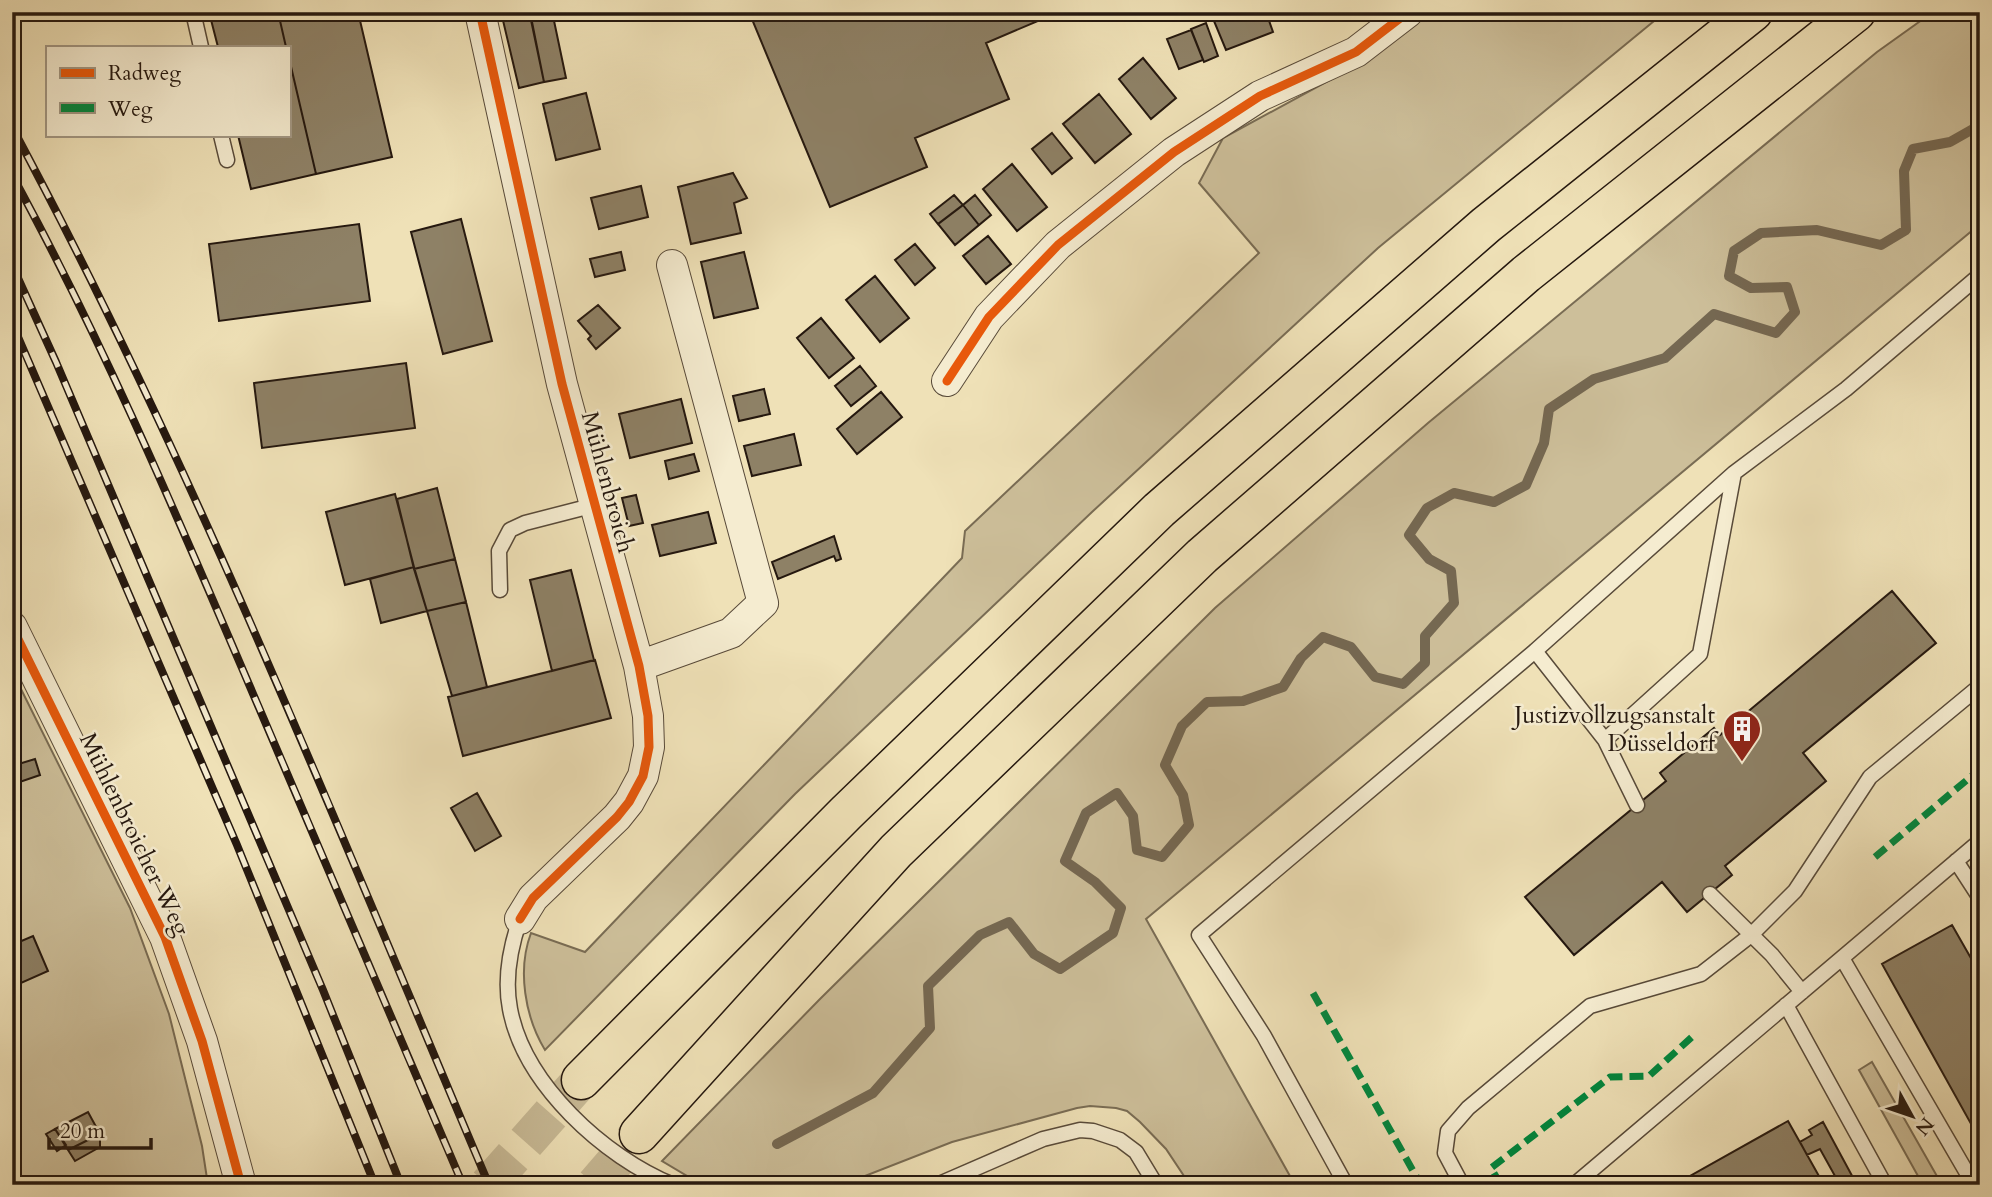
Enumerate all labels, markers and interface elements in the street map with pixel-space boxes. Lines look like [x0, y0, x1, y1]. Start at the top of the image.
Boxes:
legend [46, 46, 290, 136]
text: Radweg [108, 59, 181, 88]
text: Weg [107, 95, 153, 124]
street label: Mühlenbroich [573, 408, 642, 556]
place label: Justizvollzugsanstalt Düsseldorf [1511, 699, 1719, 760]
building icon: Justizvollzugsanstalt Düsseldorf [1721, 708, 1763, 763]
street label: Mühlenbroicher Weg [71, 727, 198, 942]
north arrow [1876, 1082, 1946, 1152]
scale bar [49, 1106, 150, 1150]
text: N [1909, 1112, 1940, 1141]
text: 20 m [60, 1117, 105, 1146]

